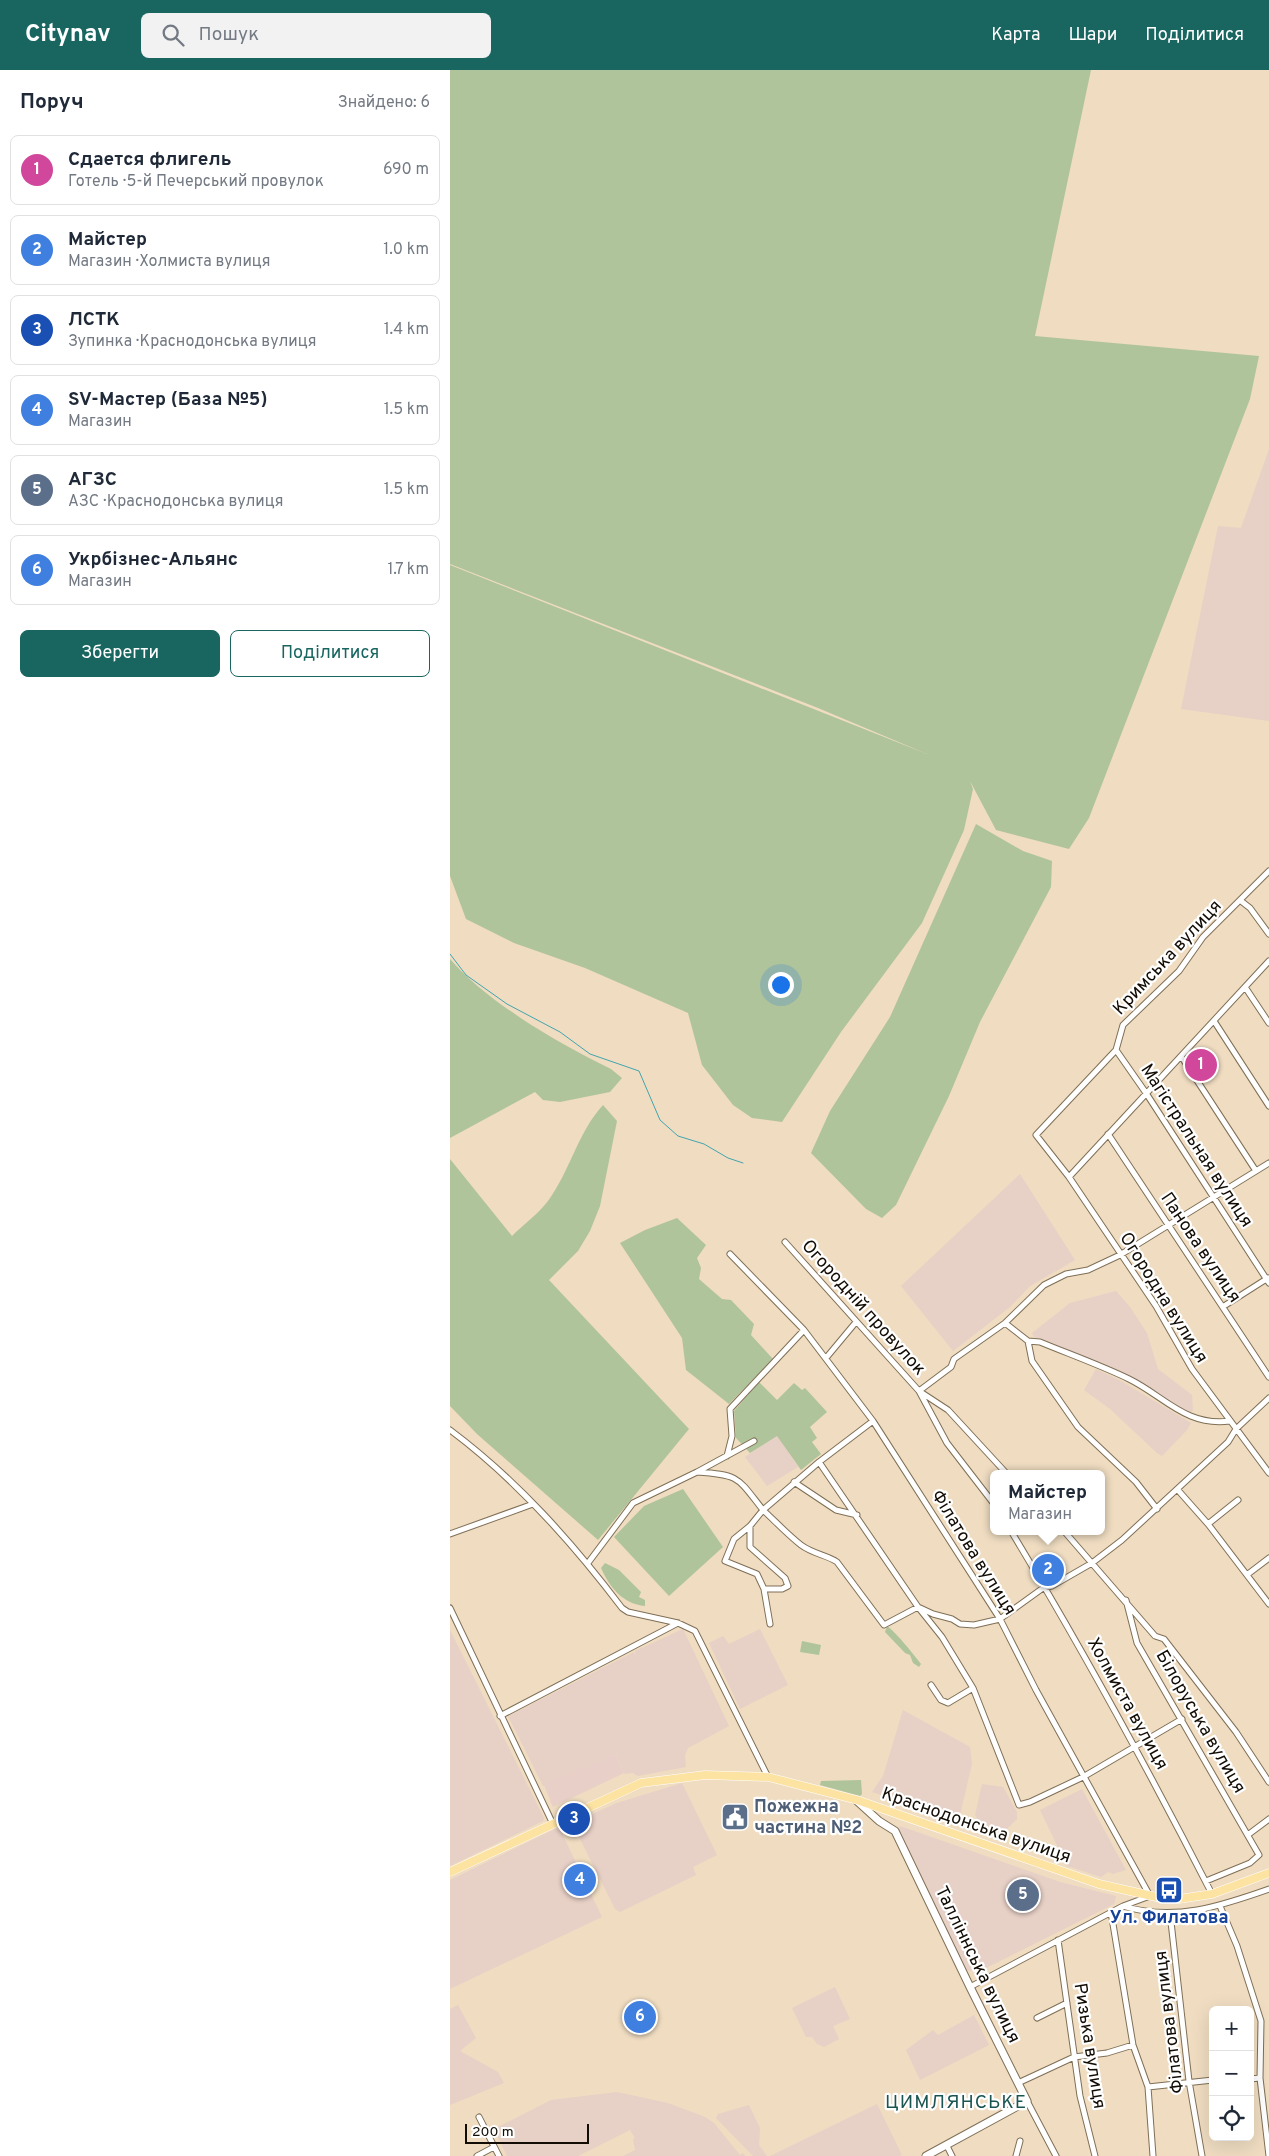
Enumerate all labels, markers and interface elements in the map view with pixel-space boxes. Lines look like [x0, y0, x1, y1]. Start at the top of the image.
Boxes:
search box [141, 13, 491, 58]
text: Citynav [25, 20, 111, 50]
icon: search [159, 21, 187, 49]
text: Пошук [199, 23, 259, 47]
text: Карта [991, 24, 1040, 47]
text: Шари [1068, 24, 1117, 47]
text: Поділитися [1145, 24, 1244, 47]
text: Поруч [20, 89, 84, 116]
text: Знайдено: 6 [338, 93, 430, 113]
text: Сдается флигель [68, 148, 231, 172]
text: 1 [34, 160, 40, 180]
text: 690 m [383, 160, 429, 180]
text: Готель · 5-й Печерський провулок [68, 172, 324, 192]
text: Майстер [68, 228, 147, 252]
text: 2 [32, 240, 42, 260]
text: 1.0 km [383, 240, 429, 260]
text: Магазин · Холмиста вулиця [68, 252, 271, 272]
text: ЛСТК [68, 308, 120, 332]
text: 3 [32, 320, 42, 340]
text: 1.4 km [384, 320, 429, 340]
text: Зупинка · Краснодонська вулиця [68, 332, 316, 352]
text: SV-Мастер (База №5) [68, 388, 268, 412]
text: 4 [32, 400, 42, 420]
text: 1.5 km [384, 400, 429, 420]
text: Магазин [68, 412, 132, 432]
text: АГЗС [68, 468, 117, 492]
text: 5 [32, 480, 42, 500]
text: 1.5 km [384, 480, 429, 500]
text: АЗС · Краснодонська вулиця [68, 492, 284, 512]
text: Укрбiзнес-Альянс [68, 548, 238, 572]
text: 6 [32, 560, 42, 580]
text: 1.7 km [387, 560, 429, 580]
text: Магазин [68, 572, 132, 592]
button: Зберегти [20, 630, 220, 677]
button: Поділитися [230, 630, 430, 677]
street label: Кримська вулиця [1109, 895, 1227, 1021]
your location [768, 972, 794, 998]
pin: 1 [1185, 1046, 1217, 1084]
street label: Магістральная вулиця [1135, 1060, 1257, 1232]
street label: Панова вулиця [1155, 1188, 1245, 1308]
street label: Огородна вулиця [1114, 1228, 1212, 1368]
street label: Огородній провулок [796, 1235, 930, 1381]
popup [990, 1470, 1105, 1535]
text: Майстер [1008, 1481, 1087, 1505]
street label: Філатова вулиця [925, 1486, 1021, 1620]
text: Магазин [1008, 1505, 1072, 1525]
pin: 2 [1032, 1551, 1064, 1589]
street label: Холмиста вулиця [1081, 1634, 1173, 1774]
street label: Білоруська вулиця [1150, 1646, 1250, 1798]
street label: Краснодонська вулиця [878, 1783, 1074, 1869]
place label: Пожежна частина №2 [754, 1796, 862, 1840]
pin: 3 [558, 1800, 590, 1838]
public building icon: Пожежна частина №2 [720, 1802, 750, 1832]
pin: 4 [564, 1861, 596, 1899]
bus stop icon: Ул. Филатова [1154, 1875, 1184, 1905]
pin: 5 [1007, 1876, 1039, 1914]
street label: Талліннська вулиця [929, 1883, 1025, 2047]
place label: Ул. Филатова [1109, 1907, 1229, 1930]
street label: Філатова вулиця [1150, 1949, 1190, 2095]
street label: Ризька вулиця [1068, 1981, 1110, 2111]
pin: 6 [624, 1998, 656, 2036]
map controls [1209, 2006, 1254, 2141]
button: + [1209, 2006, 1254, 2051]
button: − [1209, 2051, 1254, 2096]
district label: ЦИМЛЯНСЬКЕ [885, 2091, 1027, 2115]
button: locate [1209, 2096, 1254, 2141]
scale bar [465, 2121, 589, 2144]
text: 200 m [472, 2124, 514, 2141]

